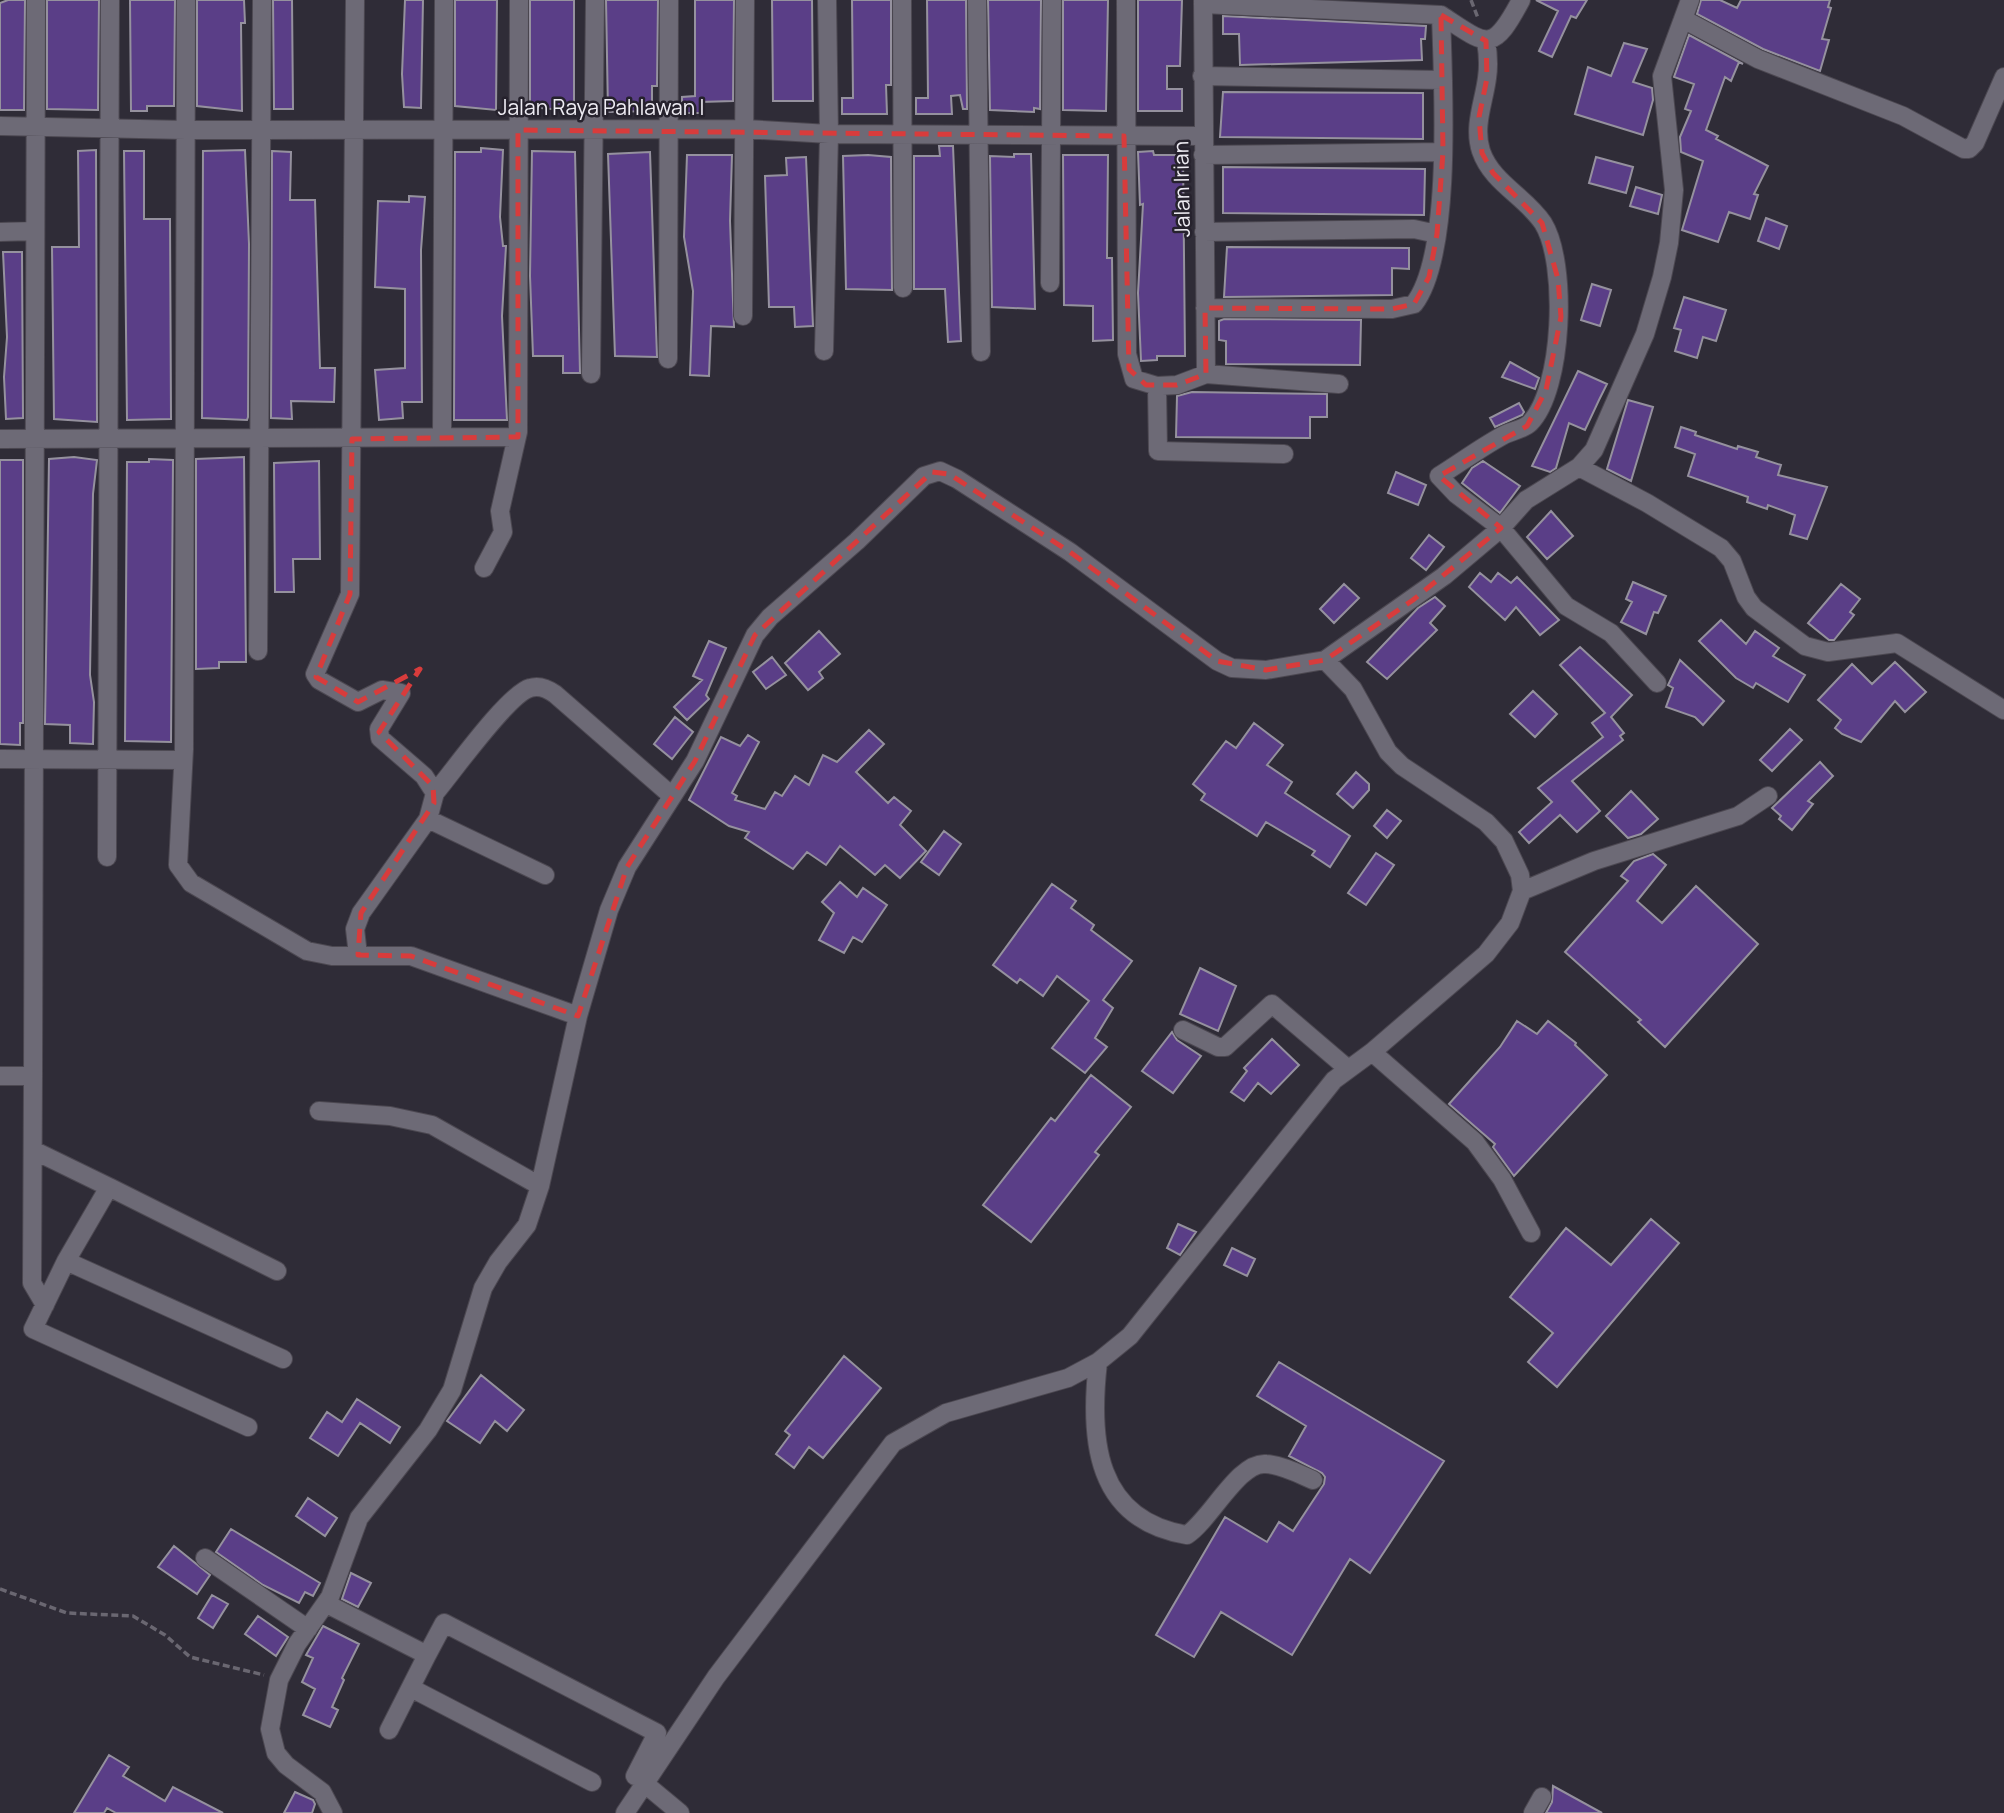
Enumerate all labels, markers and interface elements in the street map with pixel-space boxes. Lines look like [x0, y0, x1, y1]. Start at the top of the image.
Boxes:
street label: Jalan Raya Pahlawan I [498, 93, 704, 121]
street label: Jalan Irian [1166, 141, 1196, 237]

